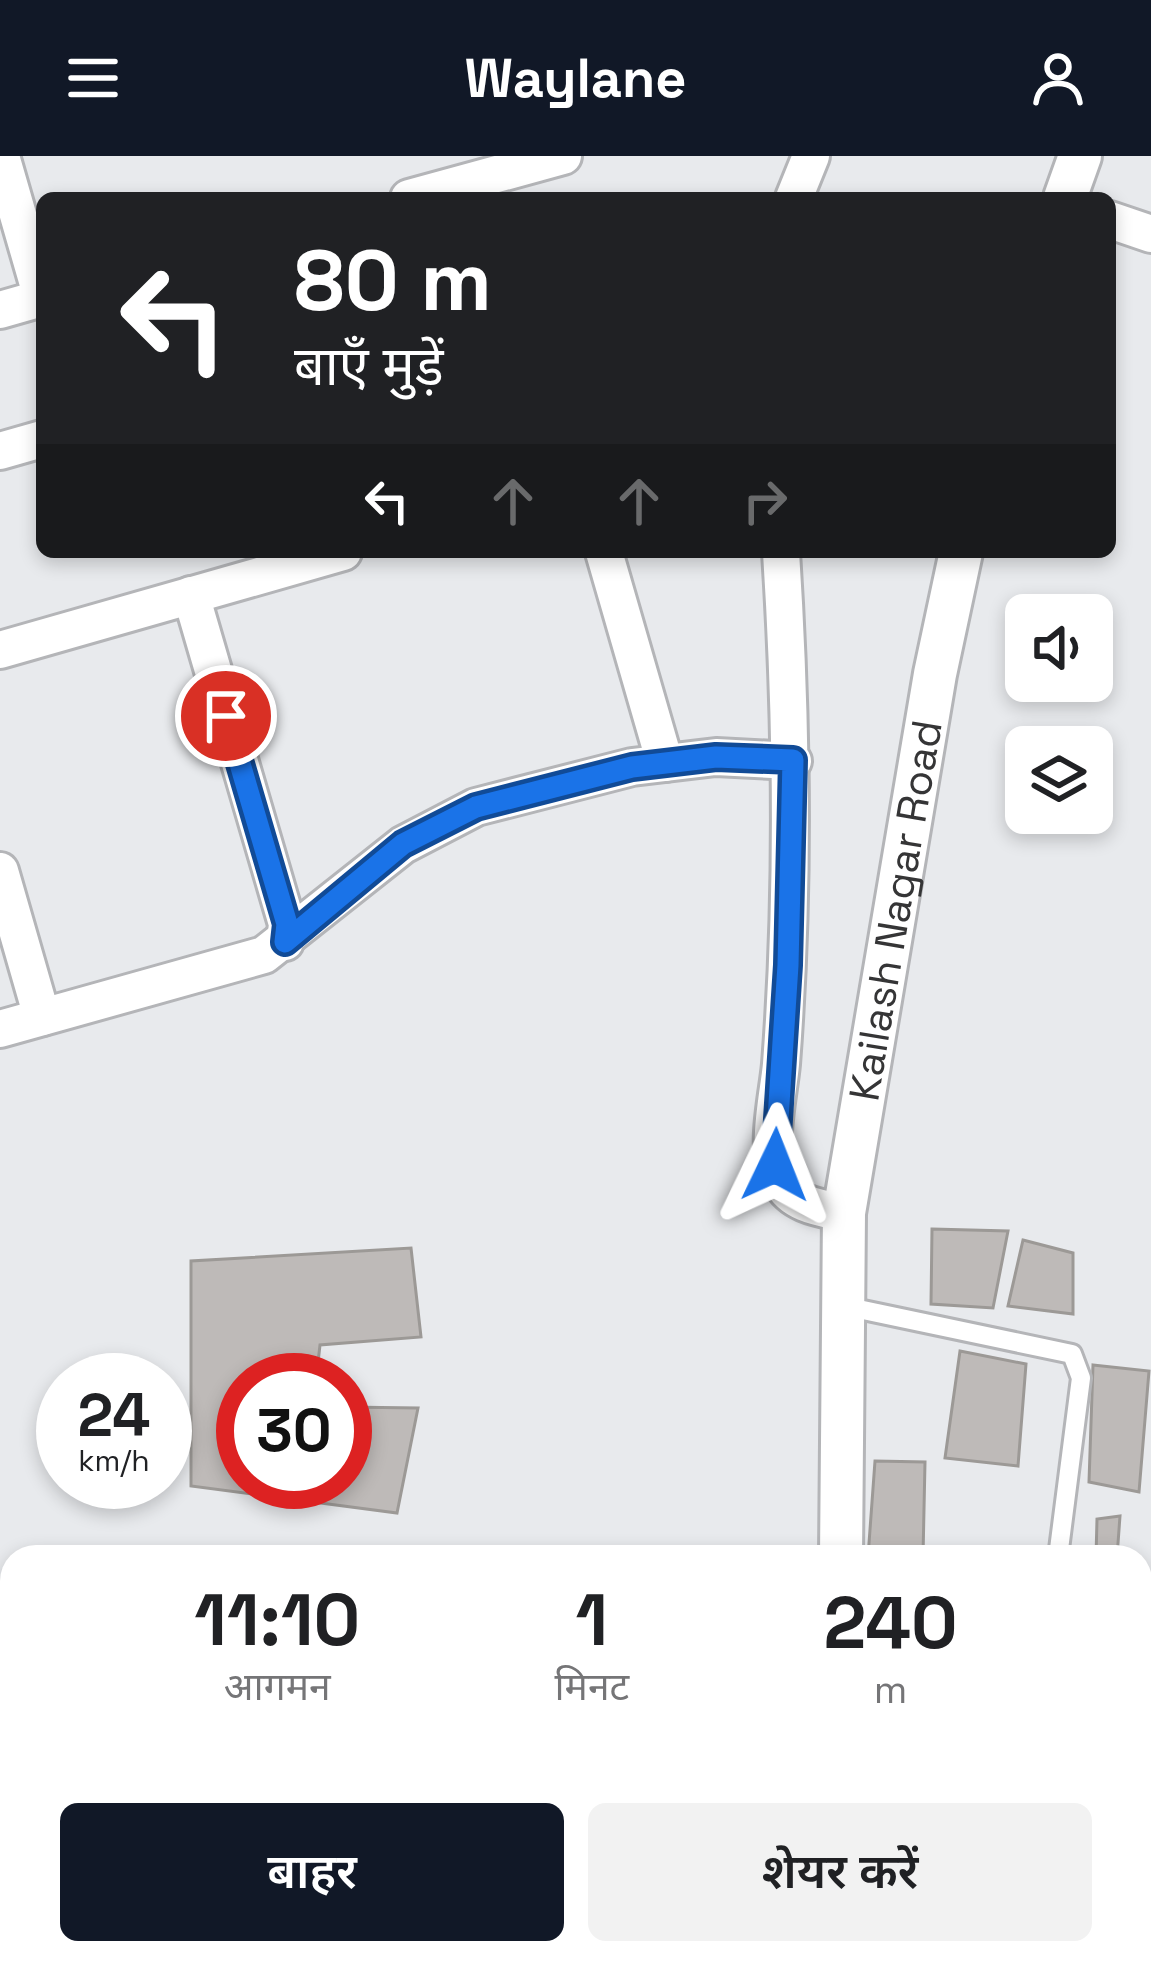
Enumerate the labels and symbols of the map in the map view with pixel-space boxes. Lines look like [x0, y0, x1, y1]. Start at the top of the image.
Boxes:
pin [175, 665, 277, 767]
street label: Kailash Nagar Road [837, 716, 953, 1105]
position arrow [712, 1102, 838, 1228]
speed limit sign: 30 [216, 1353, 372, 1509]

